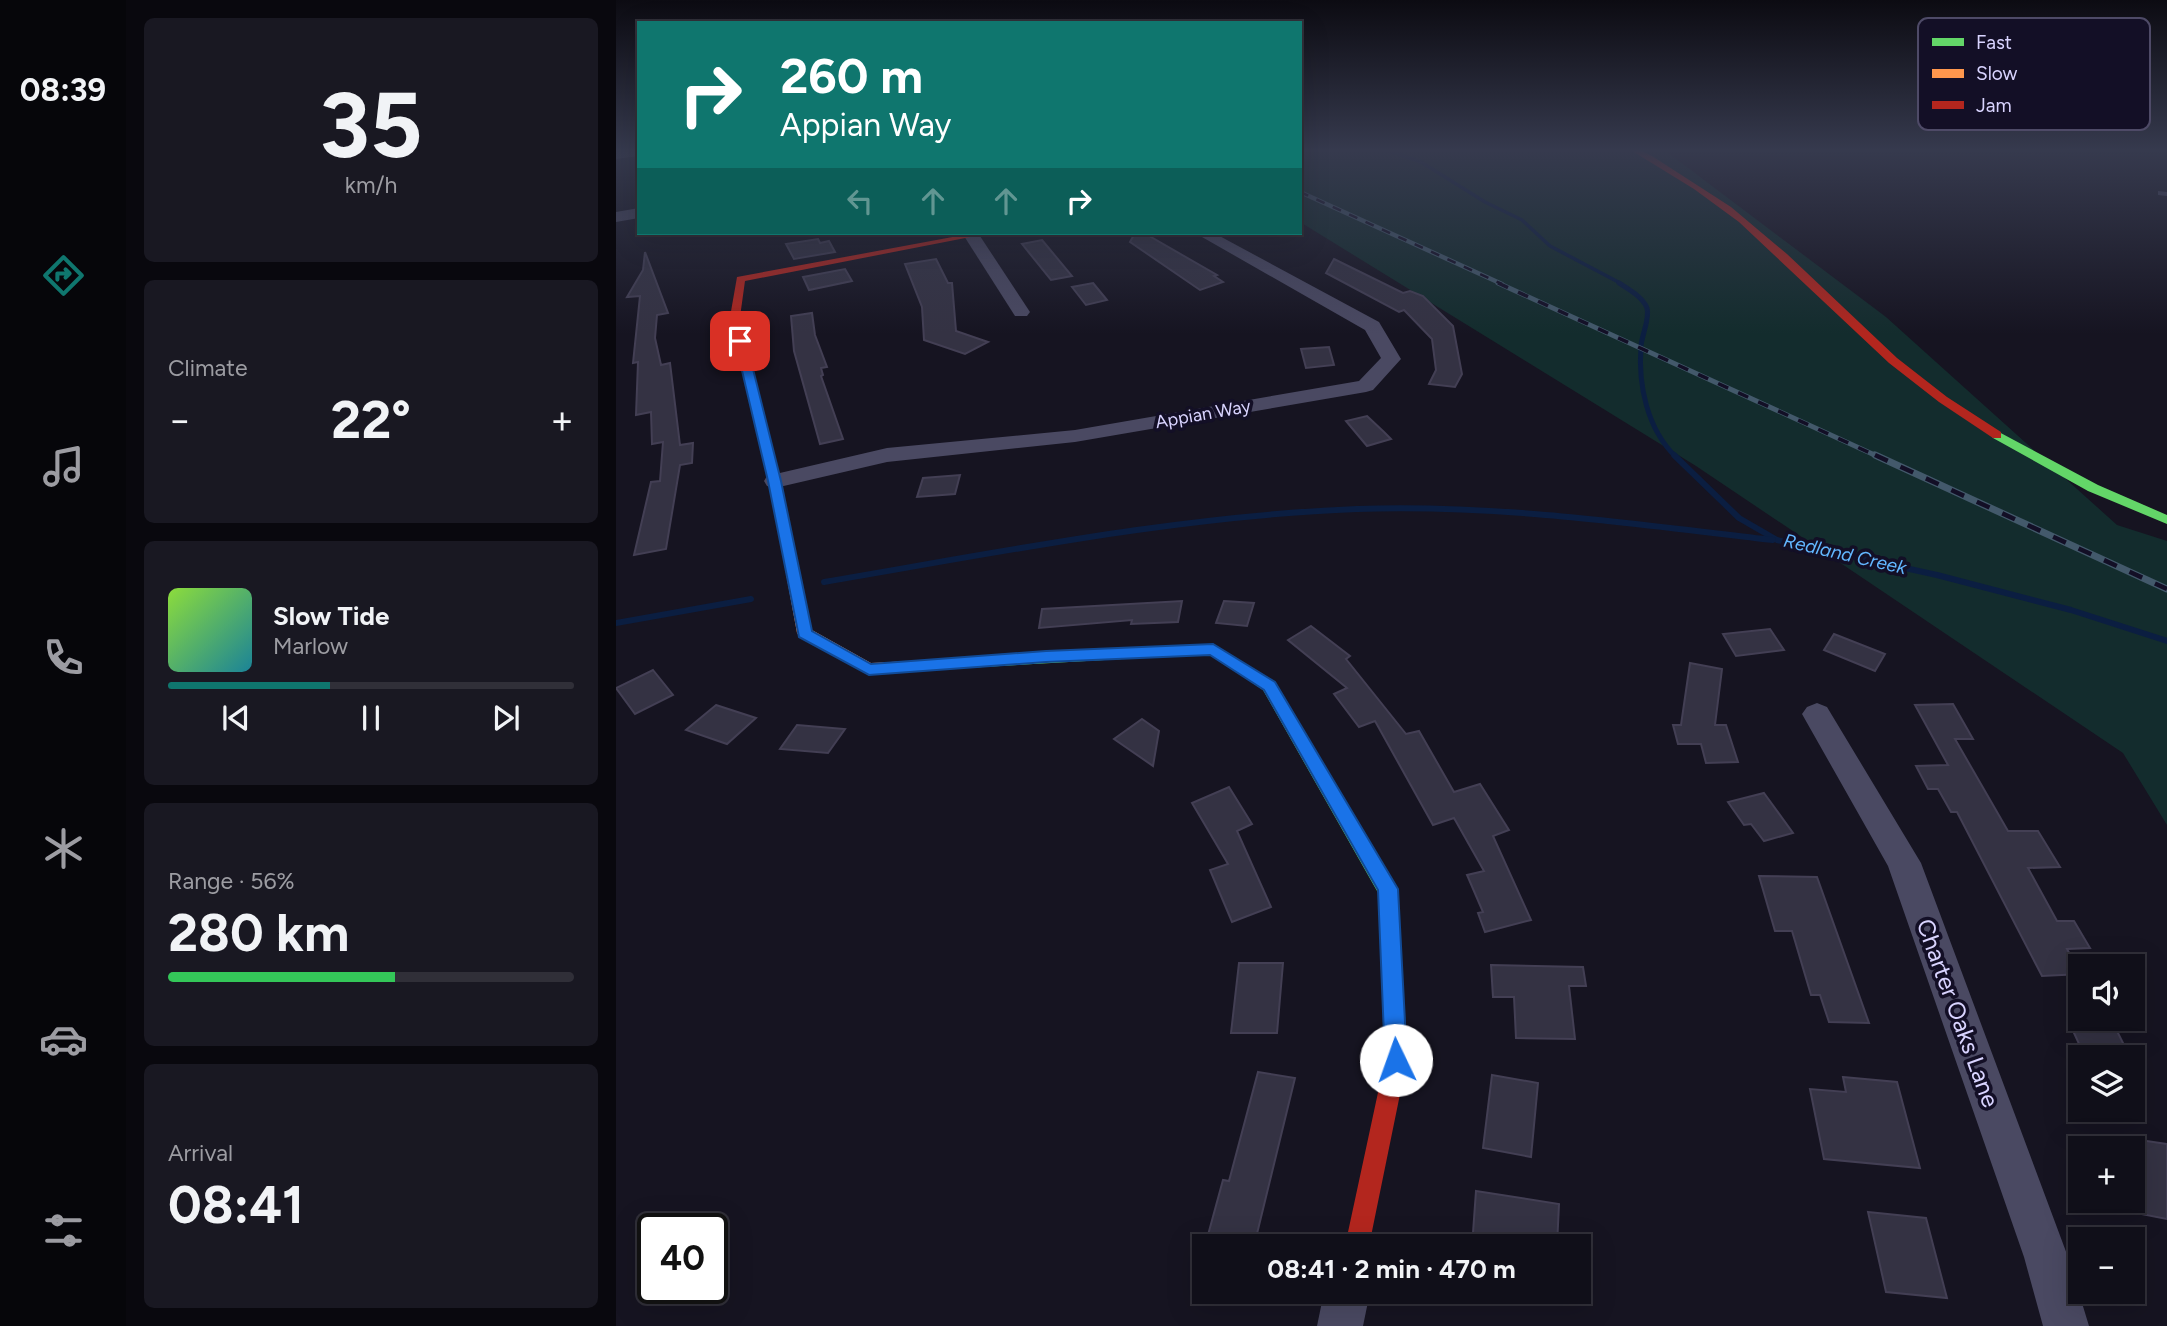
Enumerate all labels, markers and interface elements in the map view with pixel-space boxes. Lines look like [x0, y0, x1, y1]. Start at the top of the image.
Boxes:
legend [1918, 18, 2150, 130]
text: Fast [1976, 31, 2012, 54]
text: 260 m [780, 46, 923, 105]
icon: right [665, 49, 756, 140]
text: Slow [1976, 62, 2018, 85]
text: 08:39 [20, 71, 106, 109]
text: 35 [319, 71, 423, 180]
text: Jam [1976, 94, 2012, 117]
text: Appian Way [780, 106, 951, 144]
text: km/h [345, 171, 397, 199]
icon: left [841, 182, 879, 220]
icon: ahead [914, 182, 952, 220]
icon: ahead [987, 182, 1025, 220]
icon: right [1060, 182, 1098, 220]
icon: directions [39, 251, 88, 300]
pin [710, 311, 770, 371]
icon: arrive [721, 322, 759, 360]
text: Climate [168, 354, 247, 382]
text: 22° [331, 389, 411, 451]
street label: Appian Way [1154, 395, 1253, 433]
text: − [168, 397, 192, 443]
text: + [550, 397, 574, 443]
icon: music [39, 442, 88, 491]
water label: Redland Creek [1781, 529, 1909, 579]
text: Slow Tide [273, 600, 389, 632]
text: Marlow [273, 632, 348, 660]
icon: phone [39, 633, 88, 682]
icon: previous [217, 699, 255, 737]
icon: pause [352, 699, 390, 737]
icon: next [487, 699, 525, 737]
icon: climate [39, 824, 88, 873]
text: Range · 56% [168, 867, 295, 895]
text: 280 km [168, 902, 349, 964]
street label: Charter Oaks Lane [1911, 915, 2005, 1111]
map controls [2068, 954, 2145, 1304]
button: sound [2068, 954, 2145, 1031]
icon: car [39, 1015, 88, 1064]
position arrow [1359, 1023, 1433, 1097]
button: layers [2068, 1045, 2145, 1122]
button: + [2068, 1136, 2145, 1213]
text: Arrival [168, 1139, 233, 1167]
text: 08:41 [168, 1174, 304, 1236]
icon: filters [39, 1206, 88, 1255]
speed limit sign: 40 [637, 1213, 728, 1304]
button: − [2068, 1227, 2145, 1304]
text: 08:41 · 2 min · 470 m [1267, 1253, 1516, 1285]

